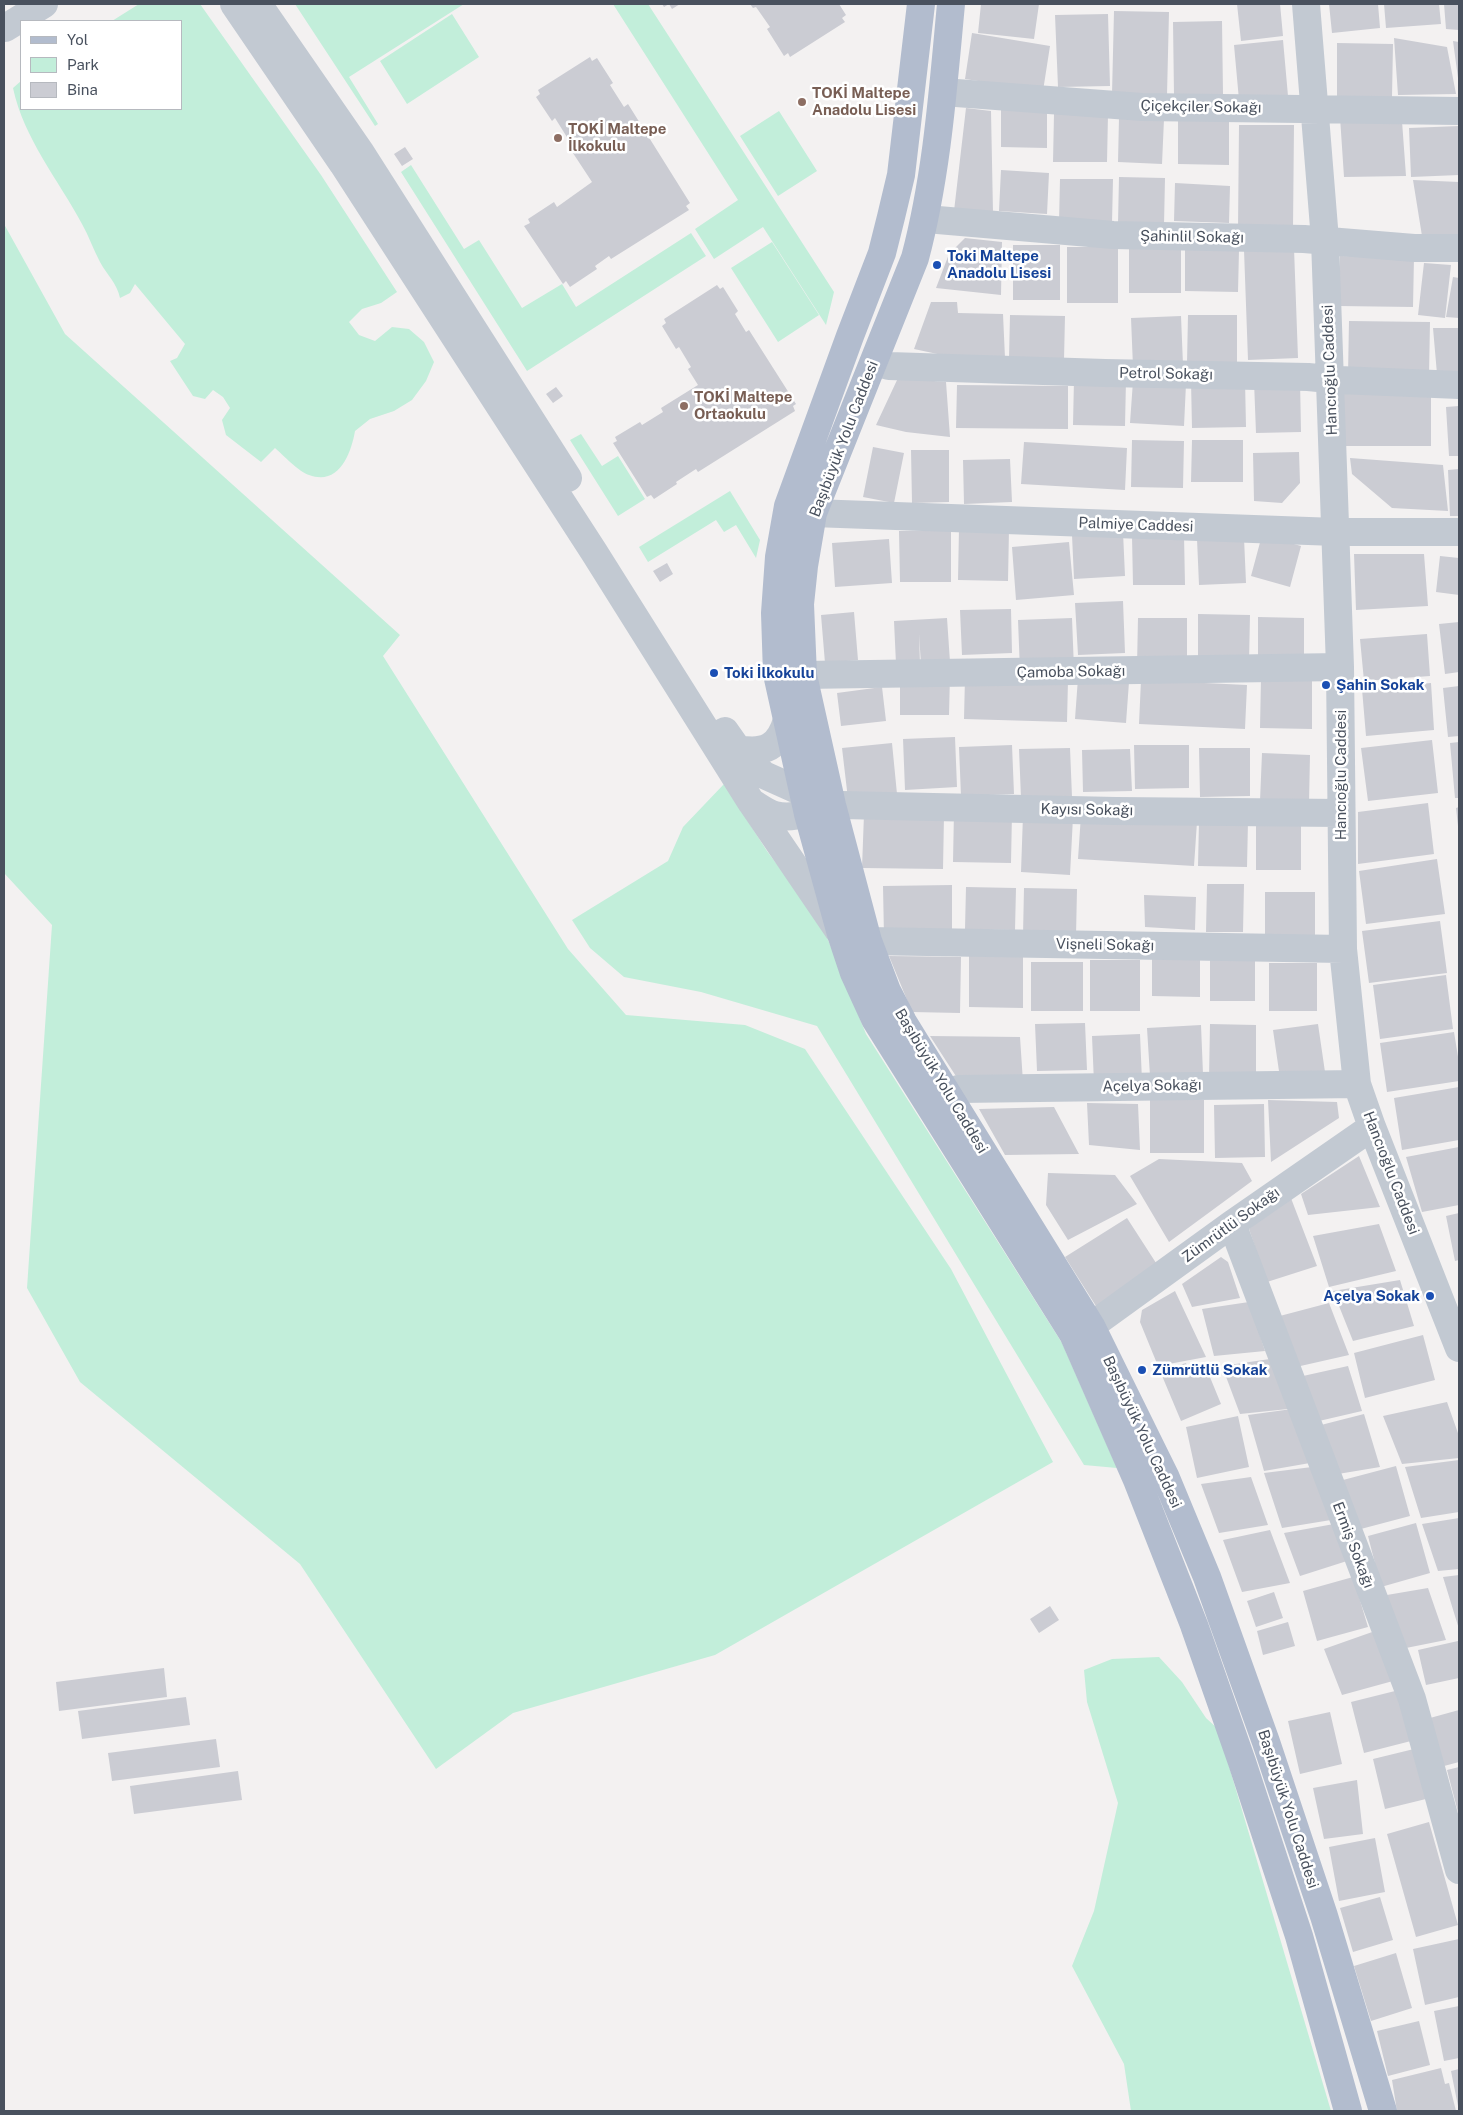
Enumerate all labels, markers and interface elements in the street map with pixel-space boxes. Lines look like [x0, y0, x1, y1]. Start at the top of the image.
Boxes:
legend [20, 20, 182, 110]
text: Yol [67, 31, 88, 48]
text: Park [67, 56, 99, 73]
text: Bina [67, 81, 98, 98]
place label: TOKİ Maltepe Anadolu Lisesi [812, 84, 916, 119]
marker: TOKİ Maltepe Anadolu Lisesi [796, 96, 808, 108]
street label: Çiçekçiler Sokağı [1140, 97, 1262, 117]
place label: TOKİ Maltepe İlkokulu [568, 120, 666, 155]
marker: TOKİ Maltepe İlkokulu [552, 132, 564, 144]
street label: Şahinlil Sokağı [1140, 227, 1244, 247]
place label: Toki Maltepe Anadolu Lisesi [947, 247, 1051, 282]
marker: Toki Maltepe Anadolu Lisesi [931, 259, 943, 271]
street label: Hancıoğlu Caddesi [1319, 304, 1341, 436]
street label: Başıbüyük Yolu Caddesi [806, 358, 882, 520]
street label: Petrol Sokağı [1119, 364, 1213, 384]
place label: TOKİ Maltepe Ortaokulu [694, 388, 792, 423]
marker: TOKİ Maltepe Ortaokulu [678, 400, 690, 412]
street label: Palmiye Caddesi [1078, 514, 1194, 536]
street label: Çamoba Sokağı [1016, 662, 1126, 682]
place label: Toki İlkokulu [724, 664, 814, 682]
marker: Toki İlkokulu [708, 667, 720, 679]
place label: Şahin Sokak [1336, 676, 1425, 694]
marker: Şahin Sokak [1320, 679, 1332, 691]
street label: Hancıoğlu Caddesi [1332, 710, 1350, 840]
street label: Kayısı Sokağı [1041, 800, 1133, 820]
street label: Vişneli Sokağı [1056, 935, 1154, 955]
street label: Başıbüyük Yolu Caddesi [891, 1005, 991, 1157]
street label: Açelya Sokağı [1102, 1076, 1202, 1096]
street label: Hancıoğlu Caddesi [1359, 1109, 1423, 1237]
street label: Zümrütlü Sokağı [1179, 1184, 1283, 1266]
place label: Açelya Sokak [1323, 1287, 1420, 1305]
marker: Açelya Sokak [1424, 1290, 1436, 1302]
street label: Başıbüyük Yolu Caddesi [1099, 1353, 1185, 1511]
place label: Zümrütlü Sokak [1152, 1361, 1267, 1379]
marker: Zümrütlü Sokak [1136, 1364, 1148, 1376]
street label: Ermiş Sokağı [1328, 1499, 1378, 1591]
street label: Başıbüyük Yolu Caddesi [1254, 1727, 1322, 1891]

